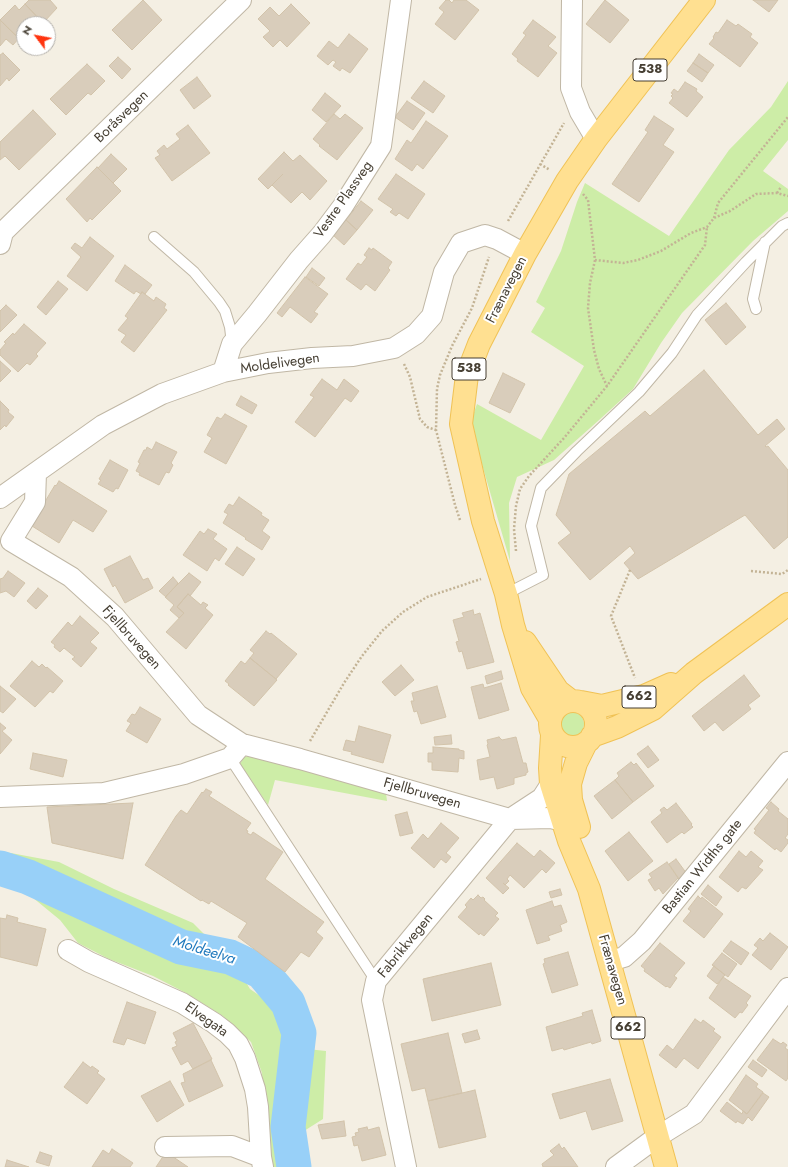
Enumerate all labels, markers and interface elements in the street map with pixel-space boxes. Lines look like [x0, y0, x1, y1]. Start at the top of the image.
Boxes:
north arrow [16, 16, 56, 56]
text: N [18, 22, 36, 38]
road number: 538 [633, 59, 667, 81]
street label: Boråsvegen [92, 87, 152, 147]
street label: Vestre Plassveg [311, 158, 377, 242]
street label: Frænavegen [483, 254, 531, 326]
street label: Moldelivegen [239, 350, 321, 378]
road number: 538 [452, 358, 486, 380]
street label: Fjellbruvegen [98, 603, 164, 673]
road number: 662 [622, 686, 656, 708]
street label: Fjellbruvegen [381, 775, 463, 813]
street label: Bastian Widths gate [660, 816, 746, 918]
street label: Fabrikkvegen [375, 910, 437, 982]
water label: Moldeelva [171, 933, 237, 969]
street label: Frænavegen [594, 933, 630, 1007]
street label: Elvegata [181, 999, 231, 1041]
road number: 662 [611, 1017, 645, 1039]

